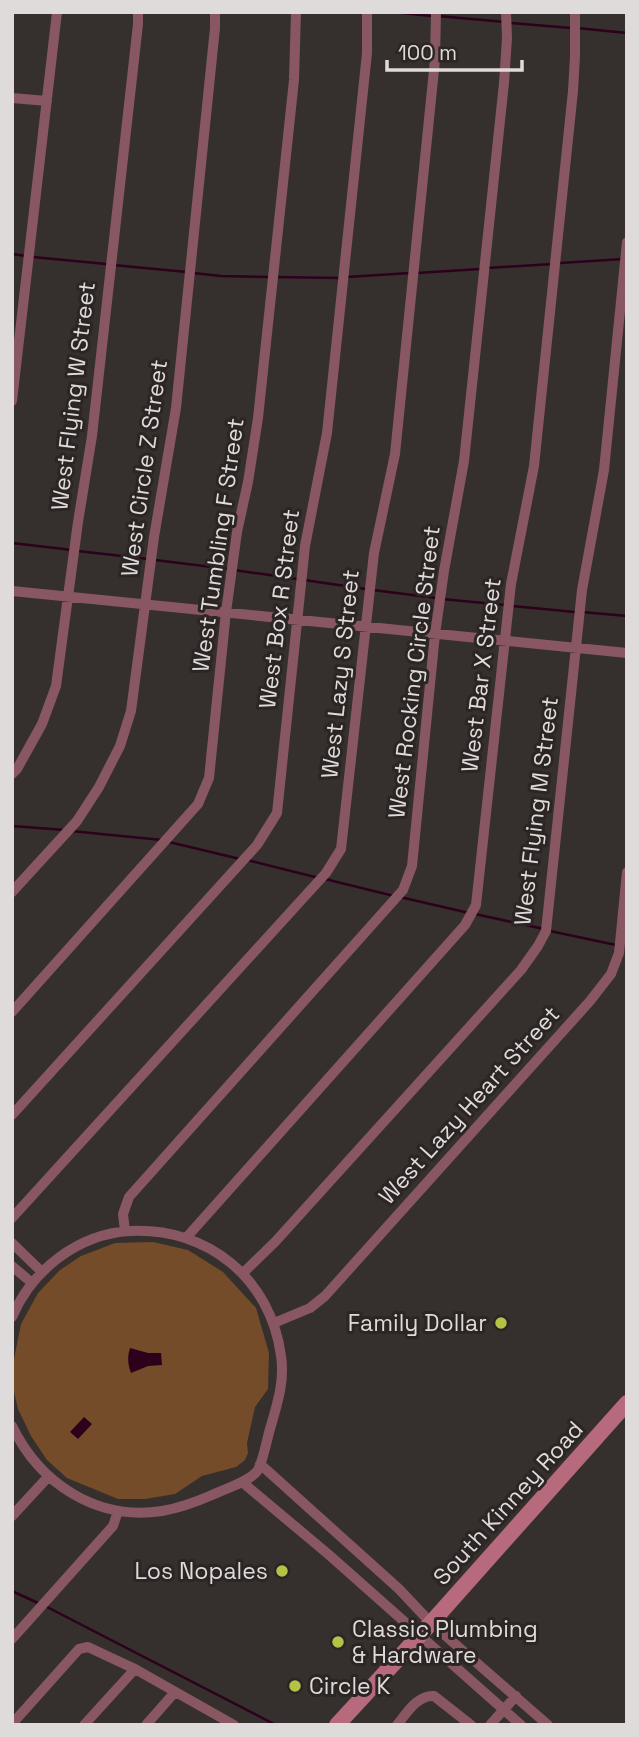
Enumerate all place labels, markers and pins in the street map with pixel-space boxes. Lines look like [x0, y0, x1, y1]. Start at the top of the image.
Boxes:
place label: Family Dollar [348, 1308, 487, 1338]
marker: Family Dollar [493, 1315, 509, 1331]
place label: Los Nopales [134, 1556, 268, 1586]
marker: Los Nopales [274, 1563, 290, 1579]
place label: Classic Plumbing & Hardware [352, 1614, 538, 1670]
marker: Classic Plumbing & Hardware [330, 1634, 346, 1650]
place label: Circle K [309, 1671, 391, 1701]
marker: Circle K [287, 1678, 303, 1694]

